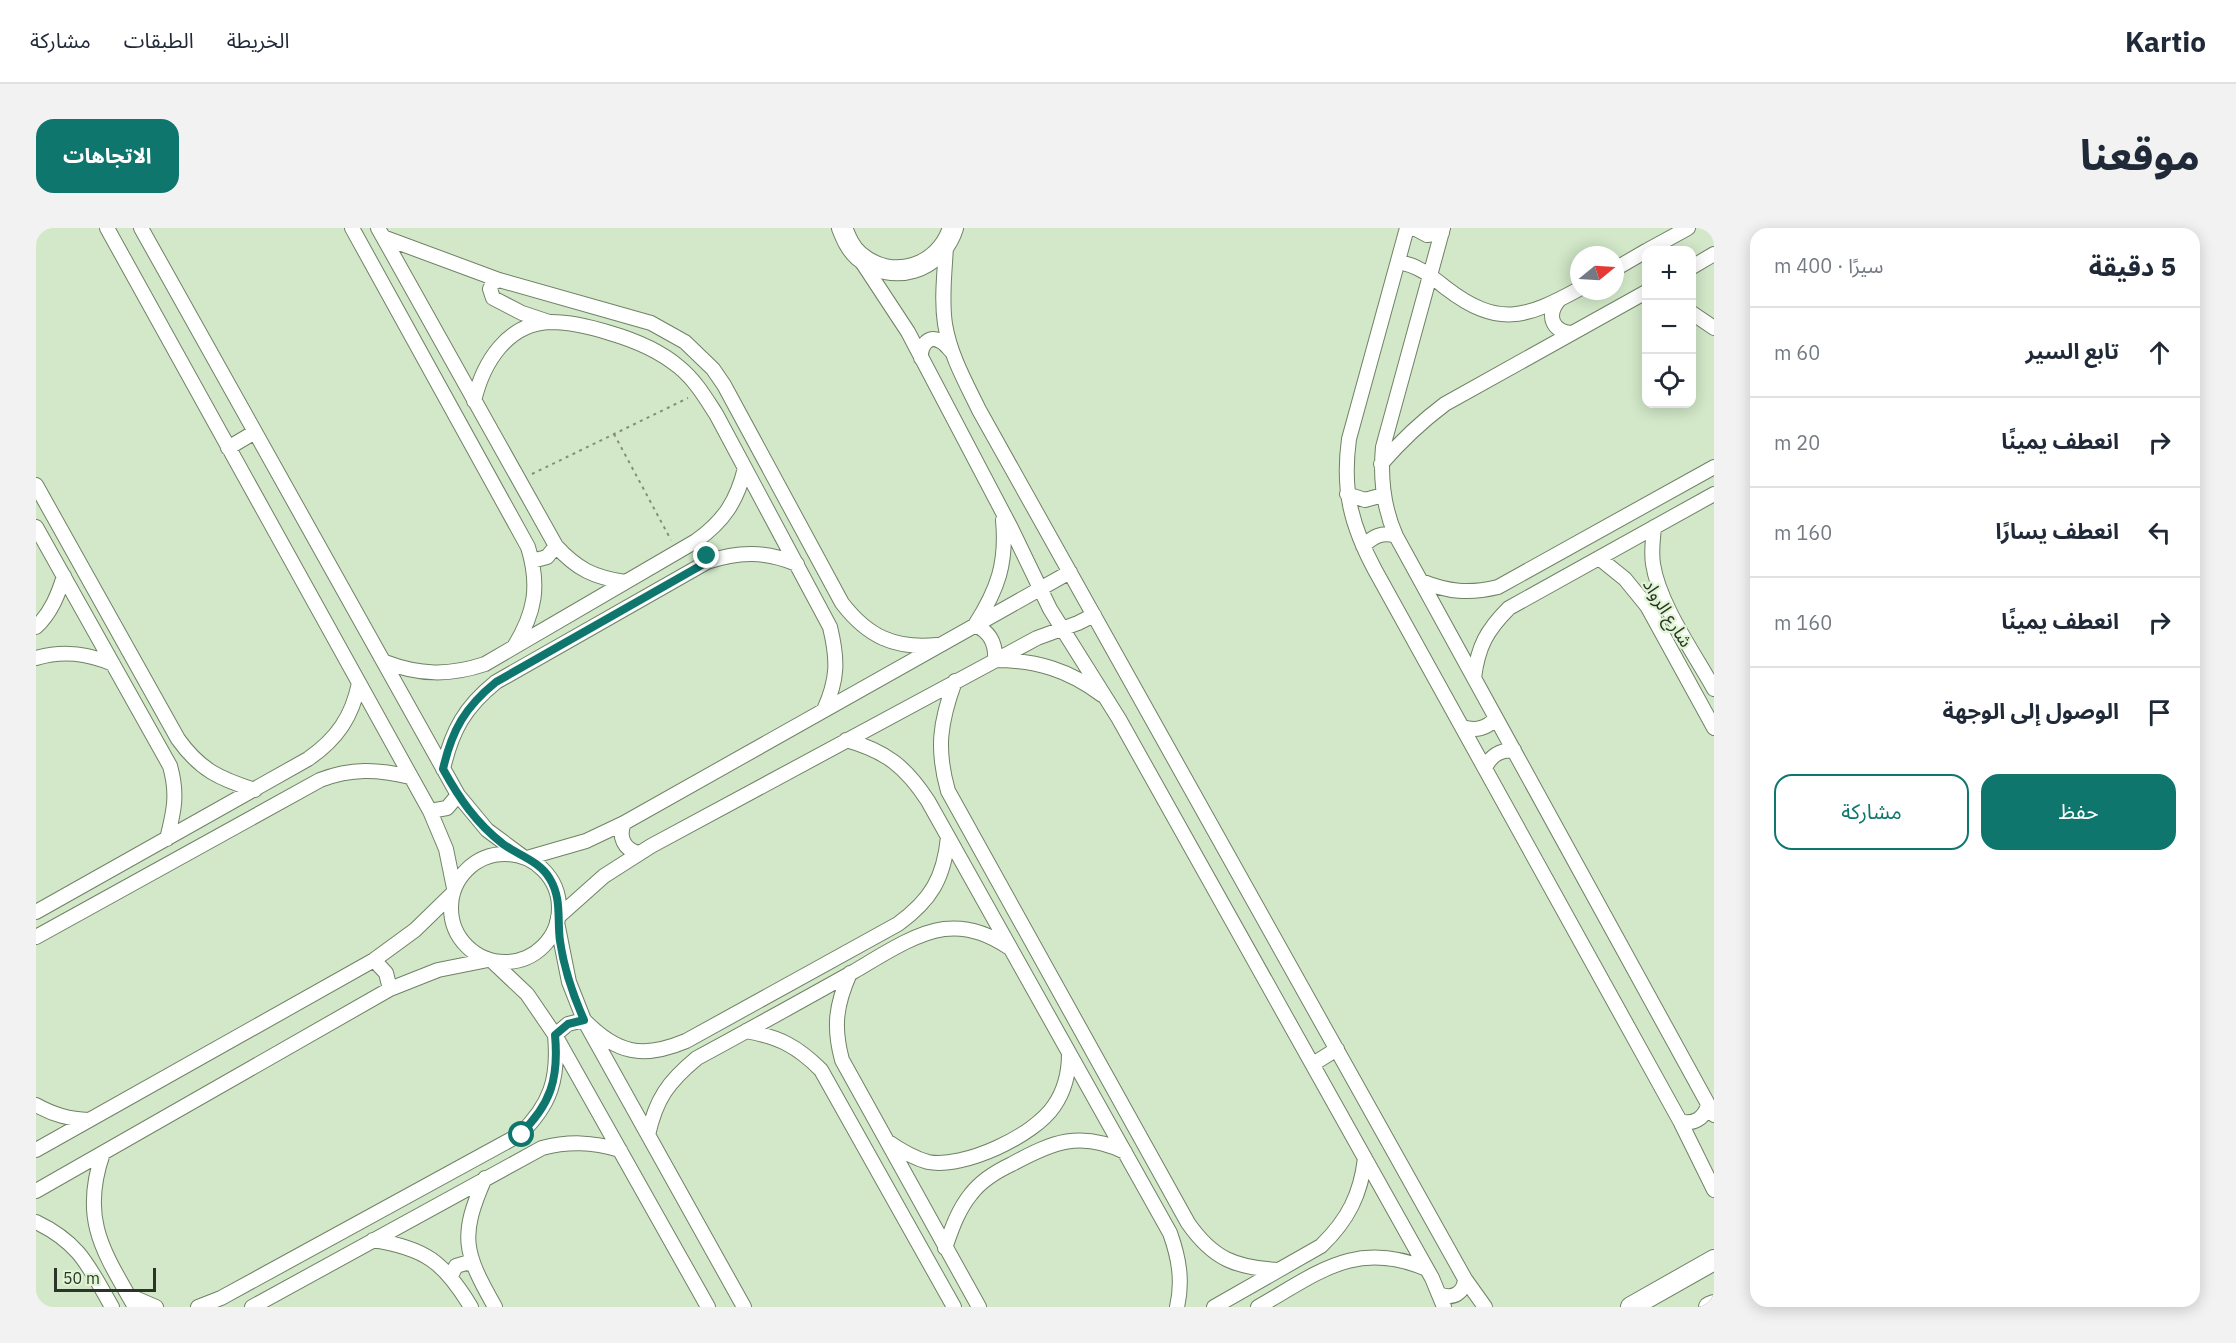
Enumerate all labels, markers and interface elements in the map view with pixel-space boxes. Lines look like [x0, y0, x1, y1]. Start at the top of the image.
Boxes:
text: Kartio [2125, 23, 2206, 60]
text: مشاركة [30, 26, 91, 54]
text: الطبقات [124, 26, 194, 54]
text: الخريطة [227, 26, 290, 54]
button: الاتجاهات [36, 119, 179, 193]
text: موقعنا [2080, 127, 2200, 182]
north arrow [1570, 246, 1624, 300]
map controls [1642, 246, 1696, 408]
button: + [1642, 246, 1696, 300]
text: 5 دقيقة [2089, 249, 2176, 283]
text: سيرًا · 400 m [1774, 252, 1883, 279]
button: − [1642, 300, 1696, 354]
text: تابع السير [2026, 336, 2119, 365]
icon: ahead [2143, 336, 2176, 369]
text: 60 m [1774, 339, 1820, 366]
button: locate [1642, 354, 1696, 408]
text: انعطف يمينًا [2001, 426, 2119, 455]
icon: right [2143, 426, 2176, 459]
text: 20 m [1774, 429, 1820, 456]
text: انعطف يسارًا [1996, 516, 2119, 545]
icon: left [2143, 516, 2176, 549]
text: 160 m [1774, 519, 1832, 546]
route end [693, 542, 719, 568]
street label: شارع الرواد [1635, 575, 1698, 653]
text: انعطف يمينًا [2001, 606, 2119, 635]
icon: right [2143, 606, 2176, 639]
text: 160 m [1774, 609, 1832, 636]
text: الوصول إلى الوجهة [1942, 696, 2119, 725]
icon: arrive [2143, 696, 2176, 729]
button: مشاركة [1774, 774, 1969, 850]
button: حفظ [1981, 774, 2176, 850]
route start [508, 1121, 534, 1147]
scale bar [54, 1265, 156, 1292]
text: 50 m [63, 1268, 100, 1288]

